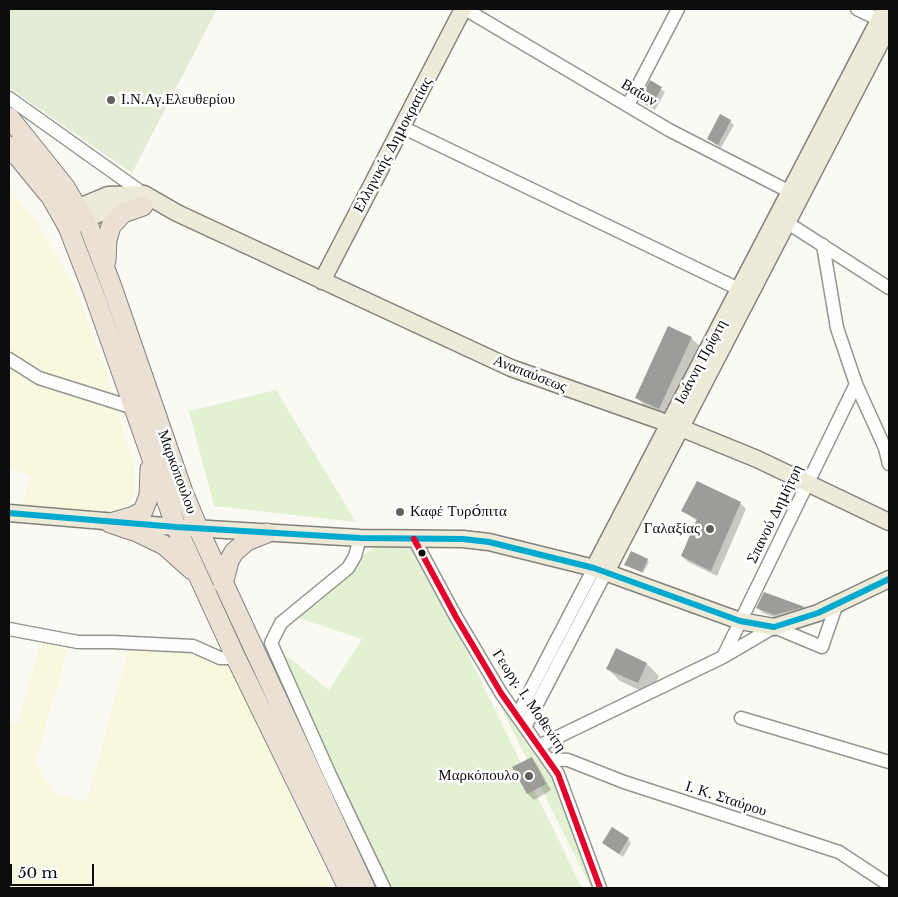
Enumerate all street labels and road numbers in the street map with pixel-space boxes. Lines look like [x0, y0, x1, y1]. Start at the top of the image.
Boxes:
street label: Ελληνικής Δημοκρατίας [350, 74, 436, 216]
street label: Βαΐων [618, 75, 660, 111]
street label: Ιωάννη Πρίφτη [671, 317, 731, 407]
street label: Αναπαύσεως [491, 352, 569, 396]
street label: Μαρκόπουλου [153, 428, 201, 516]
street label: Σπανού Δημήτρη [743, 462, 807, 566]
street label: Γεωργ. Ι. Μοθενίτη [488, 646, 570, 756]
street label: Ι. Κ. Σταύρου [683, 777, 769, 821]

